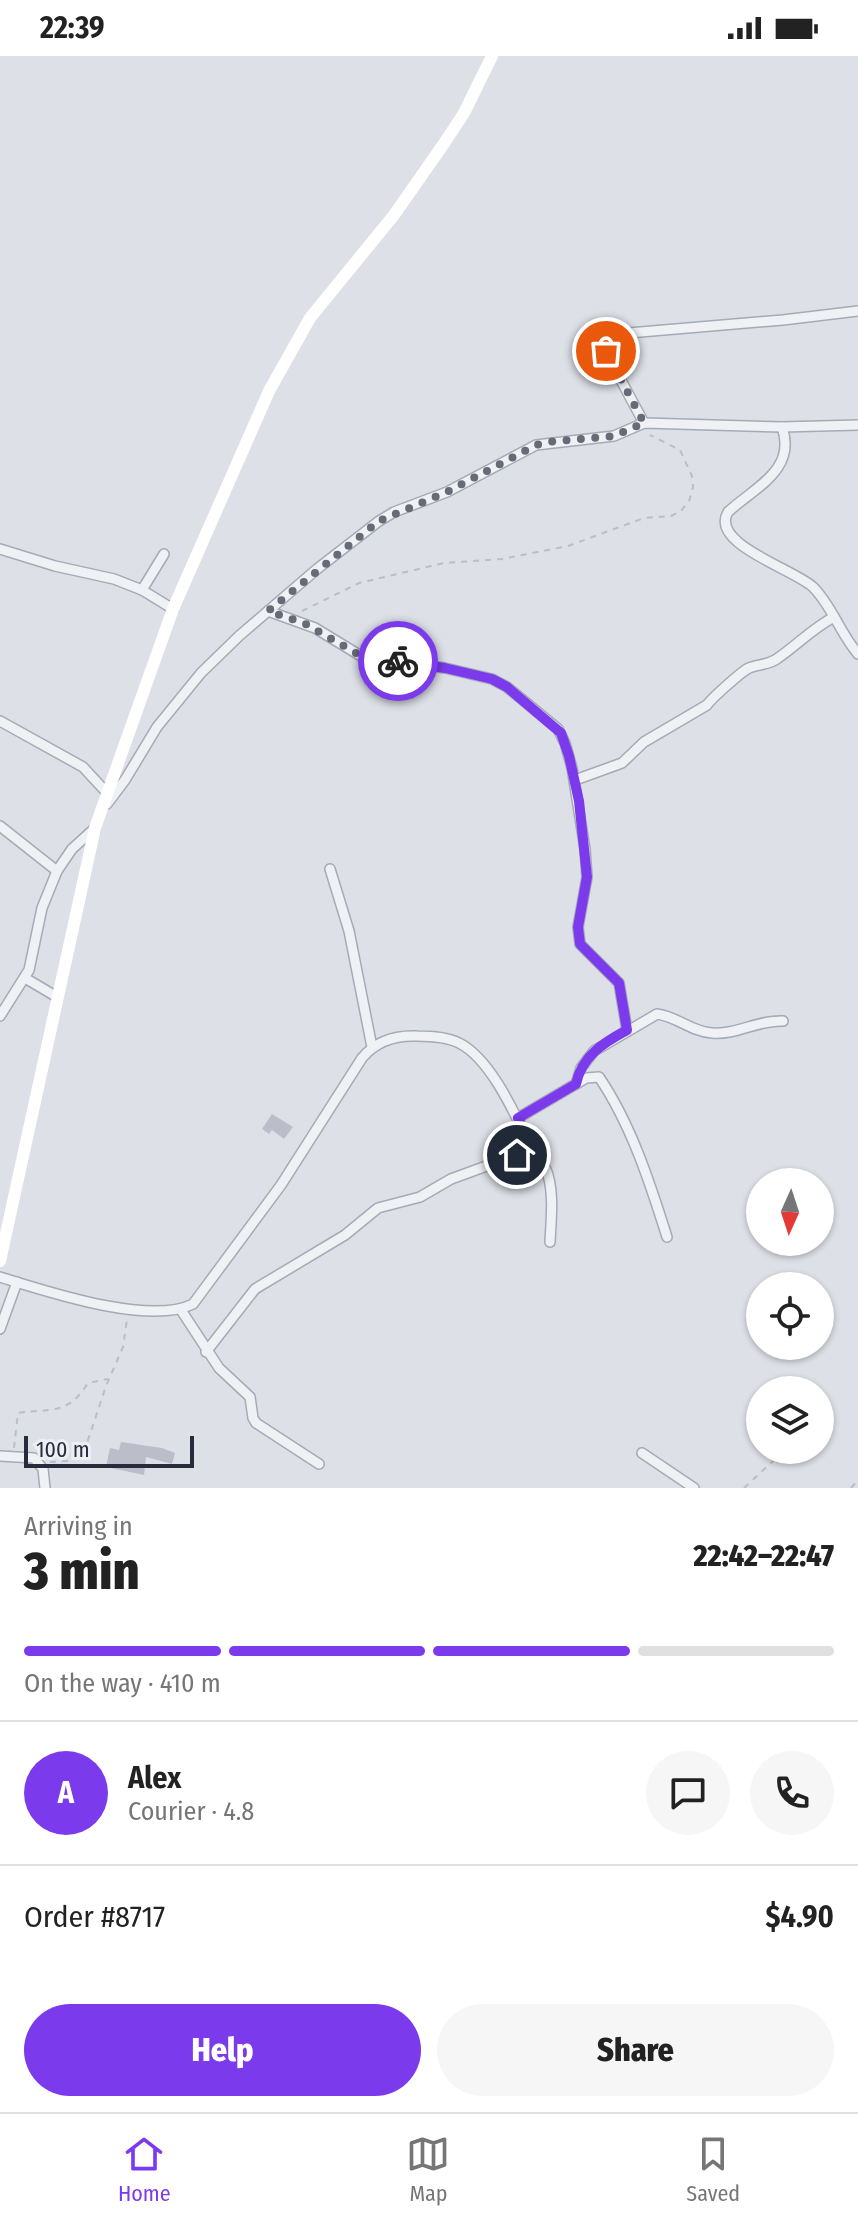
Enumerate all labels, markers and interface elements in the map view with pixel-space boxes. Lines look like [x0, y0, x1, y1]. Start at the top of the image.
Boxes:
text: 22:39 [40, 10, 105, 46]
pin [572, 317, 640, 385]
icon: bag [584, 329, 628, 373]
courier [358, 621, 438, 701]
icon: bike [376, 639, 420, 683]
pin [483, 1121, 551, 1189]
icon: home [495, 1133, 539, 1177]
north arrow [746, 1168, 834, 1256]
map controls [746, 1168, 834, 1464]
button: locate [746, 1272, 834, 1360]
button: layers [746, 1376, 834, 1464]
scale bar [24, 1432, 194, 1468]
text: 100 m [36, 1436, 90, 1463]
text: Arriving in [24, 1511, 133, 1542]
text: 22:42–22:47 [693, 1538, 834, 1574]
text: 3 min [24, 1540, 140, 1603]
text: On the way · 410 m [24, 1668, 221, 1699]
button: chat [646, 1751, 730, 1835]
button: phone [750, 1751, 834, 1835]
text: Alex [128, 1760, 181, 1796]
text: A [58, 1775, 74, 1811]
text: Courier · 4.8 [128, 1796, 254, 1827]
text: Order #8717 [24, 1899, 165, 1935]
text: $4.90 [766, 1899, 834, 1935]
button: Help [24, 2004, 421, 2096]
button: Share [437, 2004, 834, 2096]
tab: Home [118, 2132, 171, 2207]
tab: Map [406, 2132, 450, 2207]
tab: Saved [686, 2132, 740, 2207]

